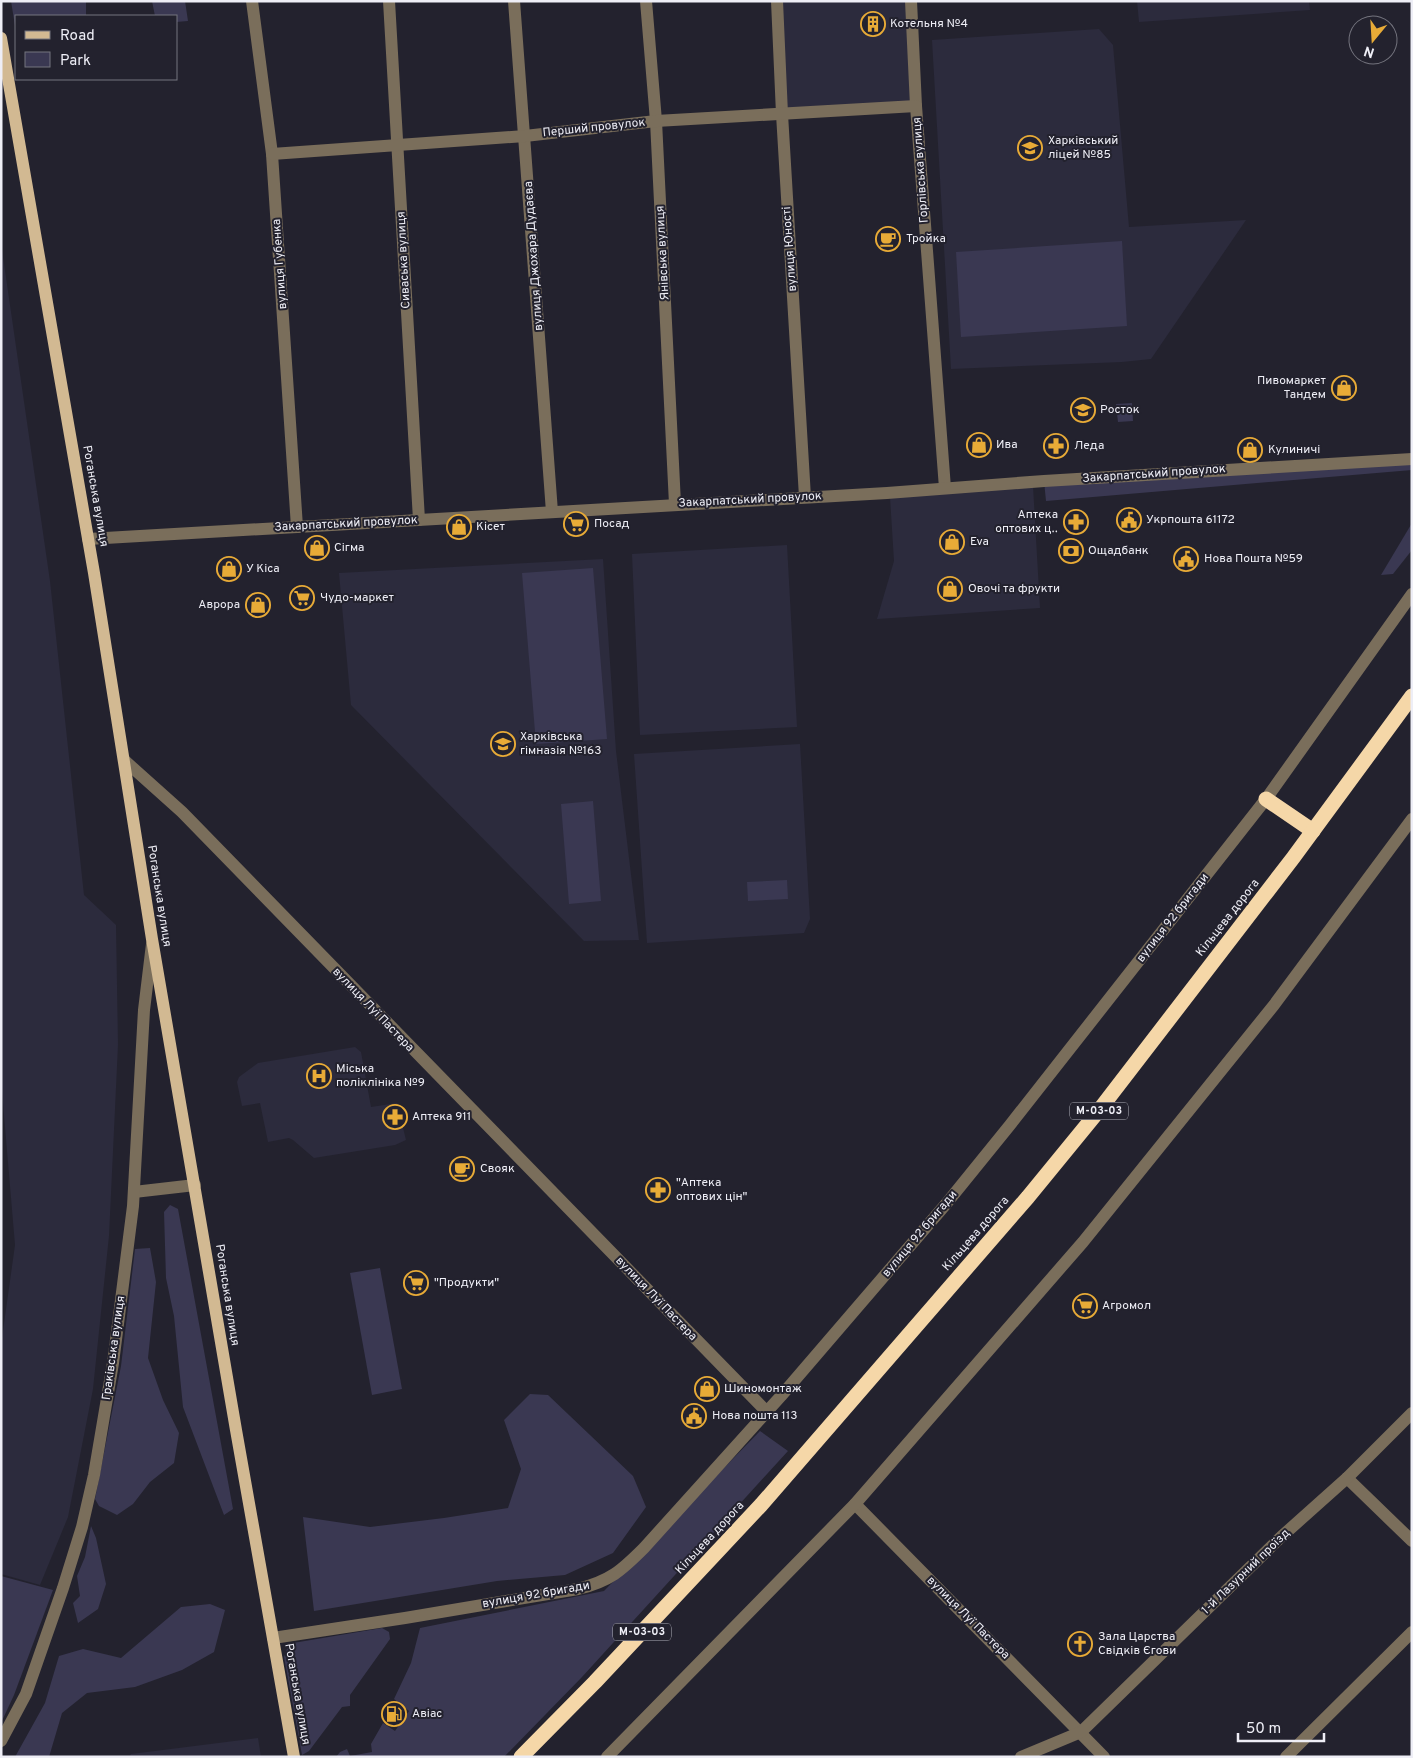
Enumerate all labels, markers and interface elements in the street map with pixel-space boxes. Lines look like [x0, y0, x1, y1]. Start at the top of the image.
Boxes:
building icon: Котельня №4 [860, 11, 886, 37]
legend [15, 15, 178, 80]
north arrow [1348, 15, 1398, 65]
place label: Котельня №4 [890, 16, 968, 32]
text: Road [60, 27, 95, 46]
text: N [1362, 41, 1377, 61]
text: Park [60, 52, 91, 71]
street label: Перший провулок [542, 115, 646, 141]
street label: Горлівська вулиця [909, 117, 933, 223]
place label: Харківський ліцей №85 [1048, 133, 1118, 163]
school or university icon: Харківський ліцей №85 [1017, 135, 1043, 161]
street label: вулиця Джохара Дудаєва [521, 181, 547, 331]
street label: Янівська вулиця [653, 205, 673, 301]
street label: вулиця Юності [779, 206, 801, 292]
street label: Сиваська вулиця [393, 211, 415, 309]
street label: вулиця Губенка [269, 218, 291, 310]
cafe icon: Тройка [875, 226, 901, 252]
place label: Тройка [906, 231, 946, 247]
place label: Пивомаркет Тандем [1257, 373, 1327, 403]
shop icon: Пивомаркет Тандем [1331, 375, 1357, 401]
school or university icon: Росток [1070, 397, 1096, 423]
place label: Росток [1100, 402, 1140, 418]
shop icon: Ива [966, 432, 992, 458]
pharmacy icon: Леда [1043, 433, 1069, 459]
place label: Ива [996, 437, 1018, 453]
shop icon: Кулиничі [1237, 437, 1263, 463]
place label: Леда [1074, 438, 1104, 454]
place label: Кулиничі [1268, 442, 1320, 458]
street label: Роганська вулиця [78, 444, 112, 548]
street label: Закарпатський провулок [1082, 461, 1226, 487]
street label: Закарпатський провулок [678, 488, 822, 512]
place label: Аптека оптових ц‥ [995, 507, 1058, 537]
public building icon: Укрпошта 61172 [1116, 507, 1142, 533]
pharmacy icon: Аптека оптових ц‥ [1063, 509, 1089, 535]
supermarket icon: Посад [563, 511, 589, 537]
street label: Закарпатський провулок [274, 512, 418, 536]
place label: Укрпошта 61172 [1146, 512, 1235, 528]
shop icon: Кісет [446, 514, 472, 540]
place label: Посад [594, 516, 630, 532]
place label: Кісет [476, 519, 506, 535]
shop icon: Eva [939, 529, 965, 555]
place label: Eva [970, 534, 989, 550]
shop icon: Сігма [304, 535, 330, 561]
bank icon: Ощадбанк [1058, 538, 1084, 564]
place label: Сігма [334, 540, 364, 556]
place label: Ощадбанк [1088, 543, 1149, 559]
public building icon: Нова Пошта №59 [1173, 546, 1199, 572]
place label: Нова Пошта №59 [1204, 551, 1303, 567]
shop icon: У Кіса [216, 556, 242, 582]
place label: У Кіса [246, 561, 280, 577]
shop icon: Овочі та фрукти [937, 576, 963, 602]
place label: Овочі та фрукти [968, 581, 1060, 597]
supermarket icon: Чудо-маркет [289, 585, 315, 611]
place label: Чудо-маркет [320, 590, 395, 606]
shop icon: Аврора [245, 592, 271, 618]
place label: Аврора [198, 597, 240, 613]
place label: Харківська гімназія №163 [520, 729, 601, 759]
school or university icon: Харківська гімназія №163 [490, 731, 516, 757]
street label: Роганська вулиця [143, 844, 175, 948]
street label: вулиця 92 бригади [1133, 870, 1213, 966]
street label: Кільцева дорога [1193, 876, 1263, 960]
street label: вулиця Луї Пастера [329, 964, 417, 1056]
place label: Міська поліклініка №9 [336, 1061, 425, 1091]
hospital icon: Міська поліклініка №9 [306, 1063, 332, 1089]
road number: М-03-03 [1070, 1102, 1128, 1120]
pharmacy icon: Аптека 911 [382, 1104, 408, 1130]
place label: Аптека 911 [412, 1109, 471, 1125]
cafe icon: Свояк [449, 1156, 475, 1182]
place label: Свояк [480, 1161, 515, 1177]
place label: "Аптека оптових цін" [676, 1175, 748, 1205]
pharmacy icon: "Аптека оптових цін" [645, 1177, 671, 1203]
street label: вулиця 92 бригади [879, 1187, 961, 1281]
street label: Кільцева дорога [939, 1193, 1013, 1275]
street label: Роганська вулиця [211, 1243, 243, 1347]
street label: вулиця Луї Пастера [612, 1253, 700, 1345]
supermarket icon: "Продукти" [403, 1270, 429, 1296]
place label: "Продукти" [434, 1275, 499, 1291]
supermarket icon: Агромол [1072, 1293, 1098, 1319]
street label: Граківська вулиця [99, 1295, 129, 1401]
place label: Агромол [1102, 1298, 1151, 1314]
shop icon: Шиномонтаж [694, 1376, 720, 1402]
place label: Шиномонтаж [724, 1381, 802, 1397]
public building icon: Нова пошта 113 [681, 1403, 707, 1429]
place label: Нова пошта 113 [712, 1408, 798, 1424]
street label: Кільцева дорога [672, 1498, 748, 1578]
street label: 1-й Лазурний проїзд [1198, 1526, 1294, 1618]
street label: вулиця Луї Пастера [923, 1573, 1013, 1663]
street label: вулиця 92 бригади [481, 1578, 591, 1612]
road number: М-03-03 [613, 1624, 671, 1640]
place label: Зала Царства Свідків Єгови [1098, 1629, 1176, 1659]
church icon: Зала Царства Свідків Єгови [1067, 1631, 1093, 1657]
street label: Роганська вулиця [280, 1642, 314, 1746]
fuel station icon: Авіас [381, 1701, 407, 1727]
place label: Авіас [412, 1706, 442, 1722]
scale bar [1238, 1710, 1324, 1742]
text: 50 m [1246, 1720, 1281, 1739]

